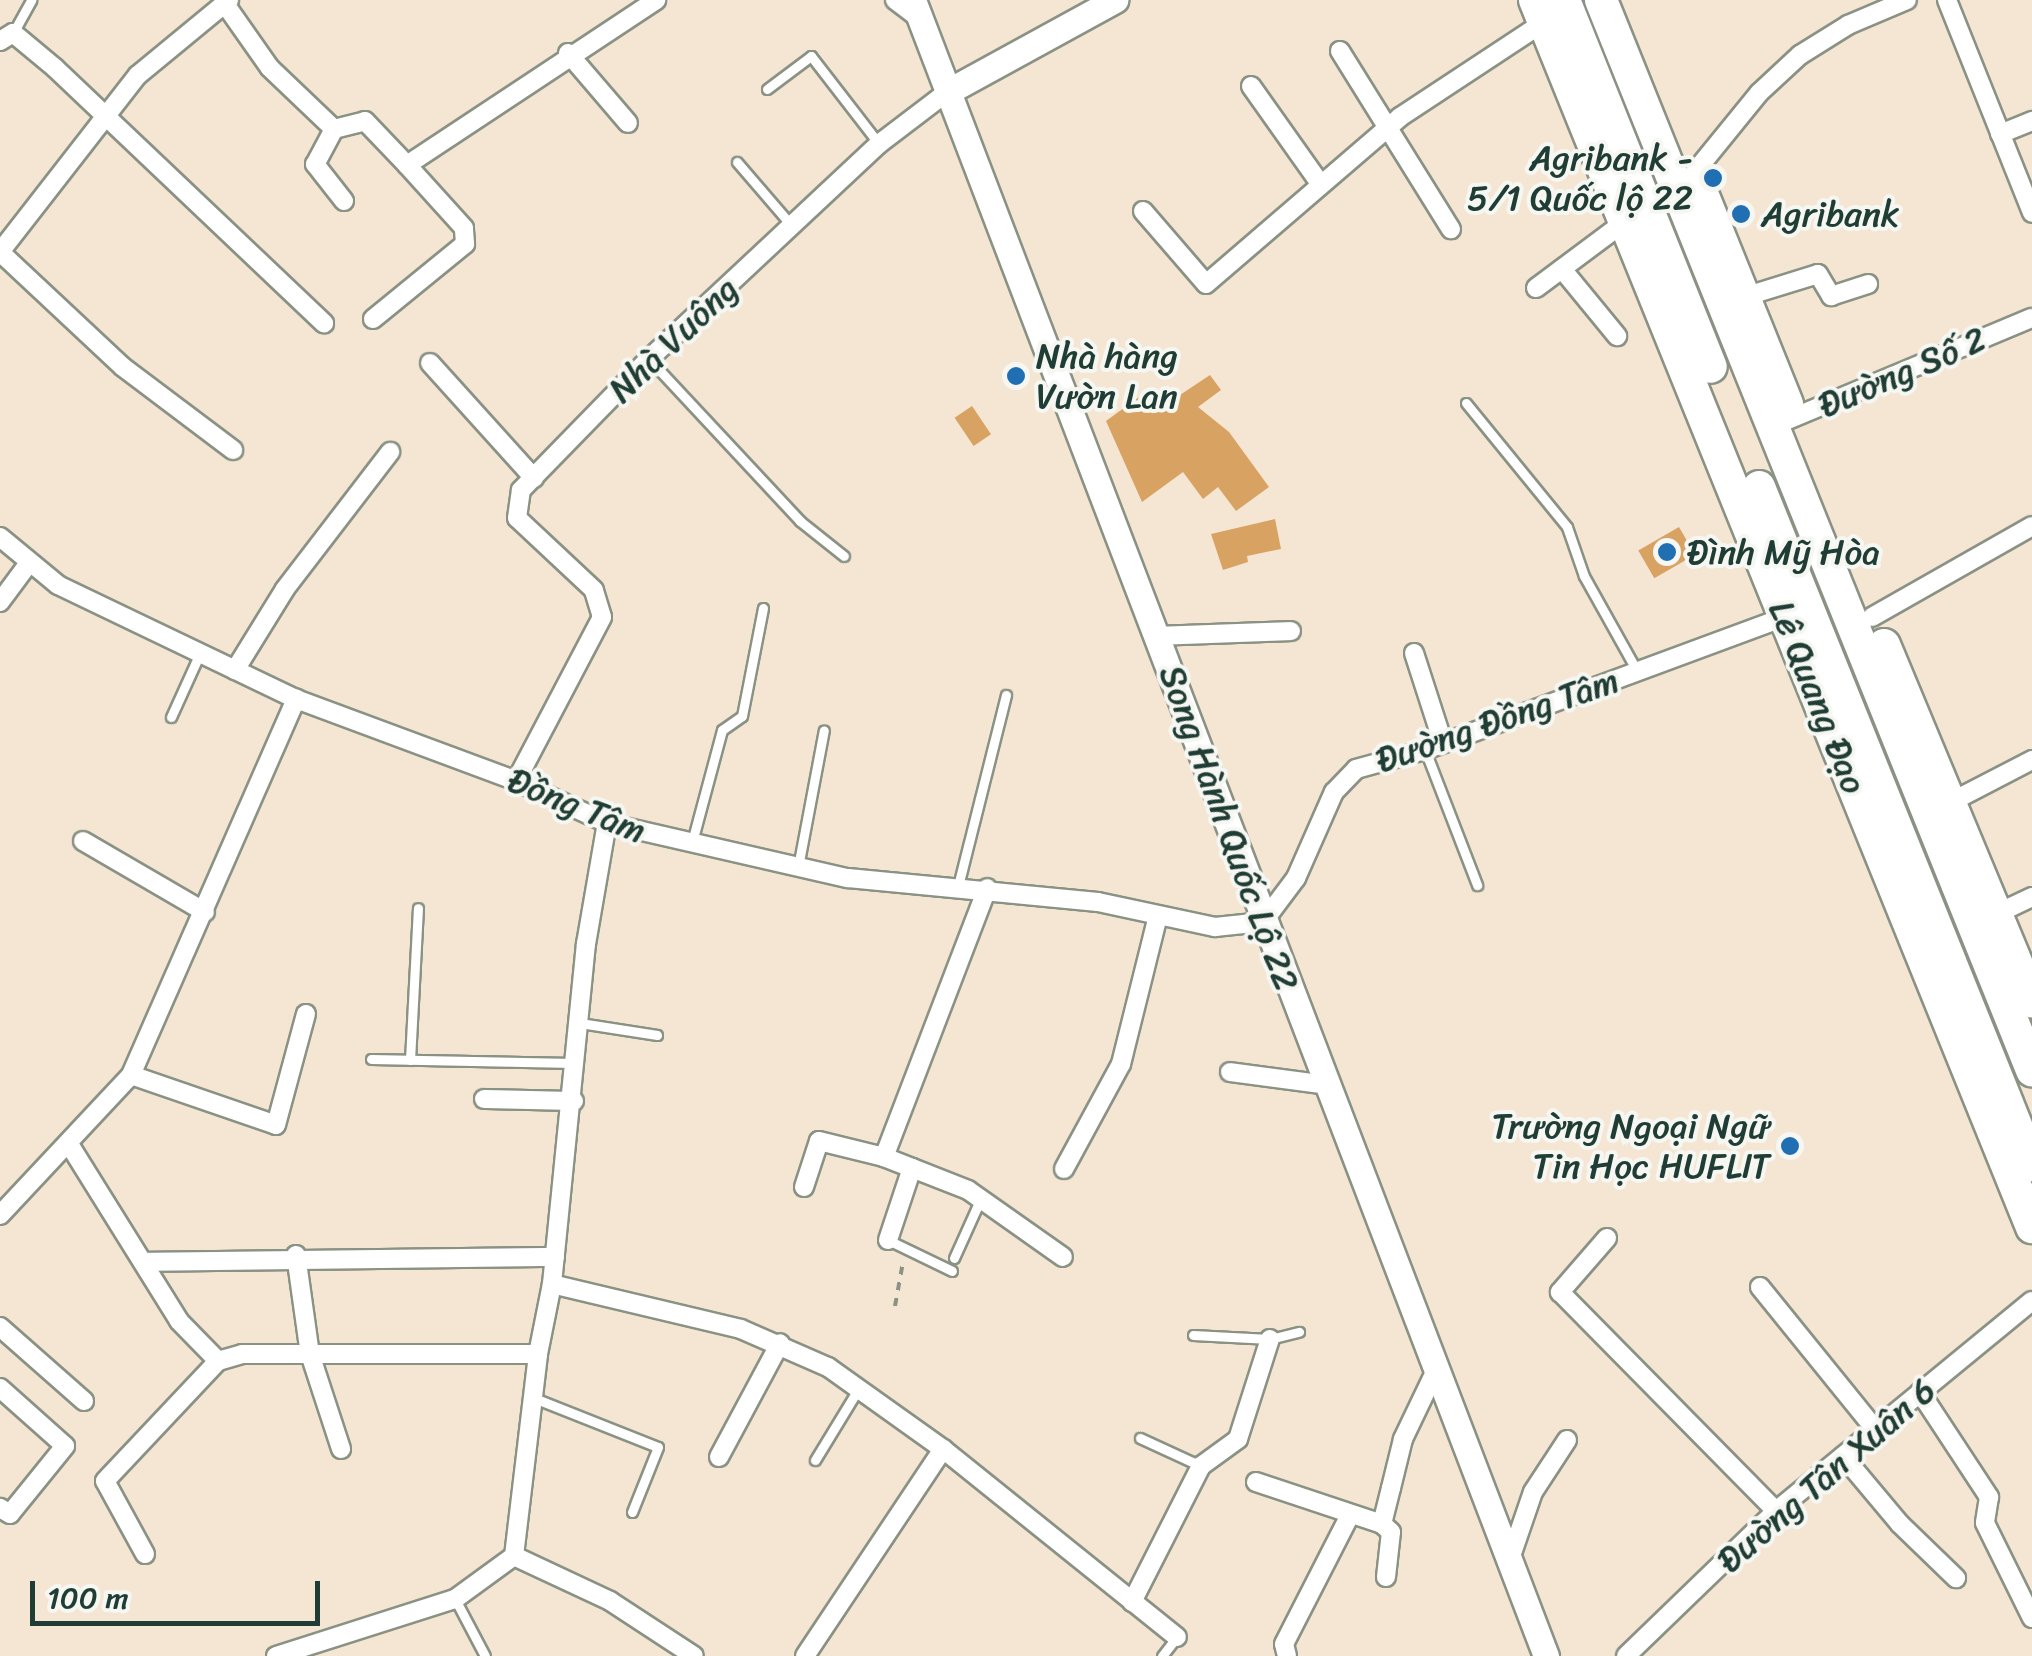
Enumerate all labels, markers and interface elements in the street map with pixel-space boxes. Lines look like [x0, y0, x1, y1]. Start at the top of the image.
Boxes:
place label: Agribank - 5/1 Quốc lộ 22 [1467, 137, 1693, 219]
marker: Agribank - 5/1 Quốc lộ 22 [1702, 167, 1724, 189]
place label: Agribank [1761, 193, 1899, 235]
marker: Agribank [1730, 203, 1752, 225]
street label: Nhà Vuông [600, 268, 746, 410]
street label: Đường Số 2 [1812, 318, 1992, 426]
place label: Nhà hàng Vườn Lan [1036, 335, 1178, 417]
marker: Nhà hàng Vườn Lan [1005, 365, 1027, 387]
place label: Đình Mỹ Hòa [1687, 531, 1880, 573]
marker: Đình Mỹ Hòa [1656, 541, 1678, 563]
street label: Lê Quang Đạo [1760, 594, 1876, 800]
street label: Đường Đồng Tâm [1370, 659, 1624, 781]
street label: Song Hành Quốc Lộ 22 [1151, 660, 1307, 996]
street label: Đồng Tâm [502, 758, 652, 852]
place label: Trường Ngoại Ngữ Tin Học HUFLIT [1491, 1105, 1770, 1187]
marker: Trường Ngoại Ngữ Tin Học HUFLIT [1779, 1135, 1801, 1157]
street label: Đường Tân Xuân 6 [1708, 1369, 1944, 1581]
scale bar [35, 1561, 325, 1623]
text: 100 m [47, 1571, 129, 1625]

